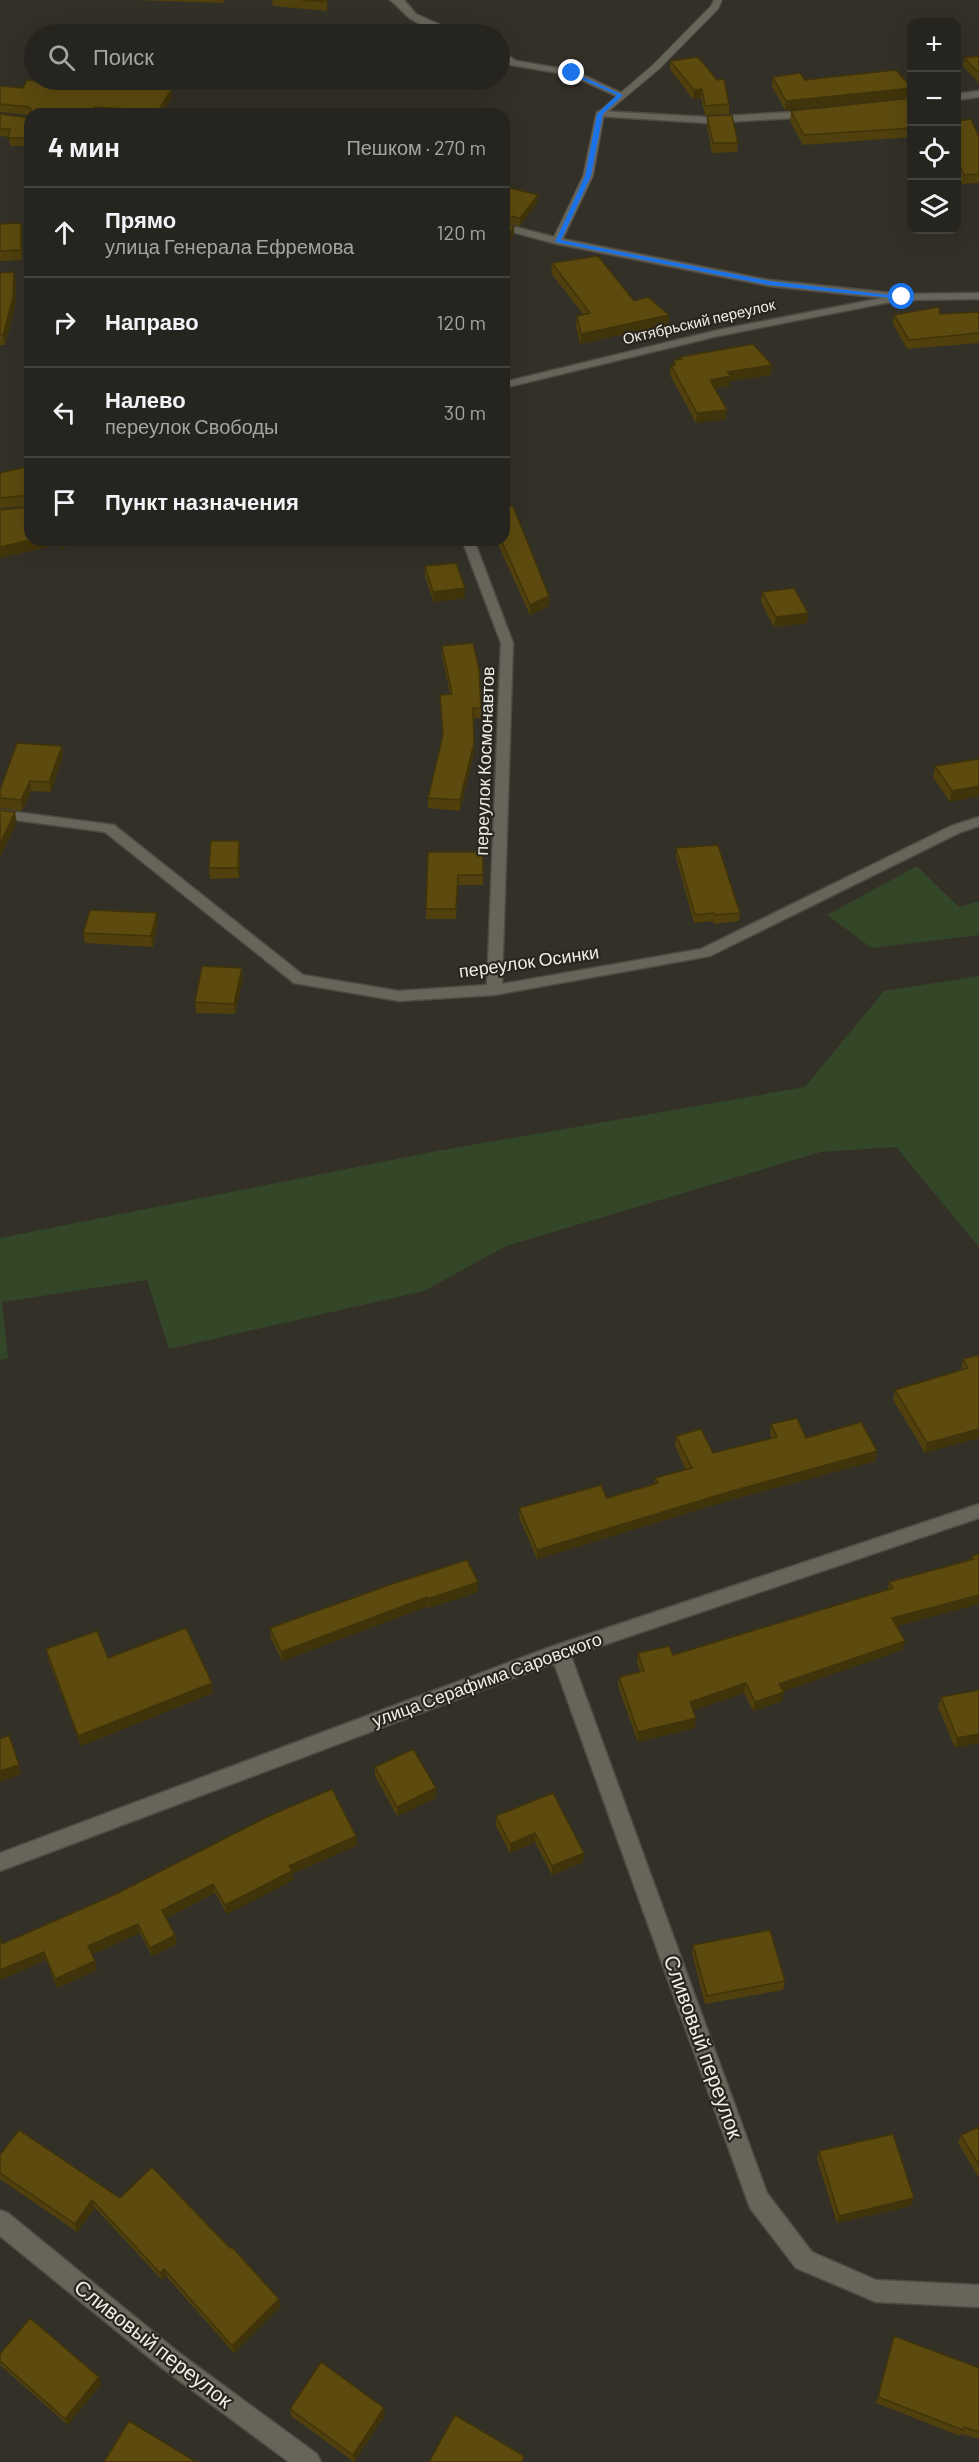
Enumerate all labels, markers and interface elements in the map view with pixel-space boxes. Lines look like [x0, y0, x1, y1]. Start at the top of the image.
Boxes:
map controls [907, 18, 961, 234]
button: + [907, 18, 961, 72]
search box [24, 24, 510, 90]
icon: search [45, 41, 78, 74]
text: Поиск [93, 43, 154, 69]
route end [558, 59, 584, 85]
button: − [907, 72, 961, 126]
button: locate [907, 126, 961, 180]
text: 4 мин [48, 131, 120, 162]
text: Пешком · 270 m [346, 135, 486, 159]
button: layers [907, 180, 961, 234]
text: Прямо [105, 206, 176, 232]
icon: ahead [48, 216, 81, 249]
text: 120 m [436, 220, 486, 244]
text: улица Генерала Ефремова [105, 234, 354, 258]
route start [888, 283, 914, 309]
street label: Октябрьский переулок [621, 295, 777, 347]
icon: right [48, 306, 81, 339]
text: Направо [105, 308, 199, 334]
text: 120 m [436, 310, 486, 334]
text: Налево [105, 386, 186, 412]
icon: left [48, 396, 81, 429]
text: 30 m [444, 400, 486, 424]
text: переулок Свободы [105, 414, 278, 438]
icon: arrive [48, 486, 81, 519]
text: Пункт назначения [105, 488, 299, 514]
street label: переулок Космонавтов [470, 666, 498, 856]
street label: переулок Осинки [457, 940, 600, 982]
street label: улица Серафима Саровского [369, 1627, 605, 1731]
street label: Сливовый переулок [660, 1951, 750, 2142]
street label: Сливовый переулок [70, 2273, 238, 2413]

